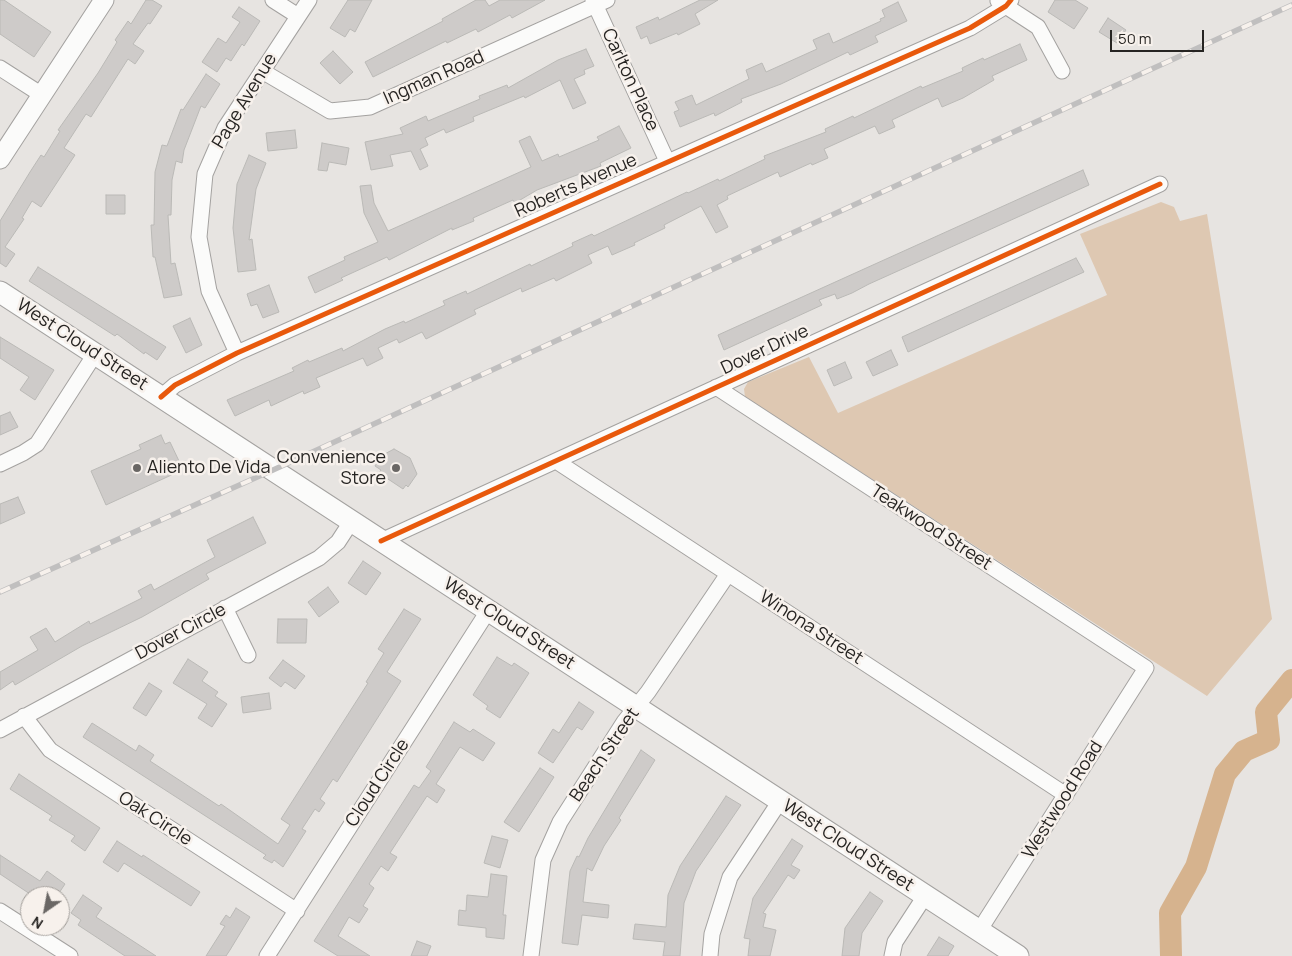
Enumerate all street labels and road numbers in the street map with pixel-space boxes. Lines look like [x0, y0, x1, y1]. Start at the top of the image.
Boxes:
street label: Carlton Place [597, 25, 663, 135]
street label: Ingman Road [380, 46, 488, 110]
street label: Page Avenue [208, 50, 282, 152]
street label: Roberts Avenue [512, 149, 640, 223]
street label: West Cloud Street [12, 295, 152, 395]
street label: Dover Drive [718, 320, 812, 380]
street label: Teakwood Street [866, 481, 996, 575]
street label: West Cloud Street [439, 574, 579, 674]
street label: Winona Street [755, 587, 867, 669]
street label: Dover Circle [132, 599, 230, 665]
street label: Beach Street [566, 704, 644, 806]
street label: Cloud Circle [342, 735, 414, 831]
street label: Westwood Road [1018, 737, 1108, 863]
street label: Oak Circle [114, 787, 196, 851]
street label: West Cloud Street [778, 796, 918, 896]

